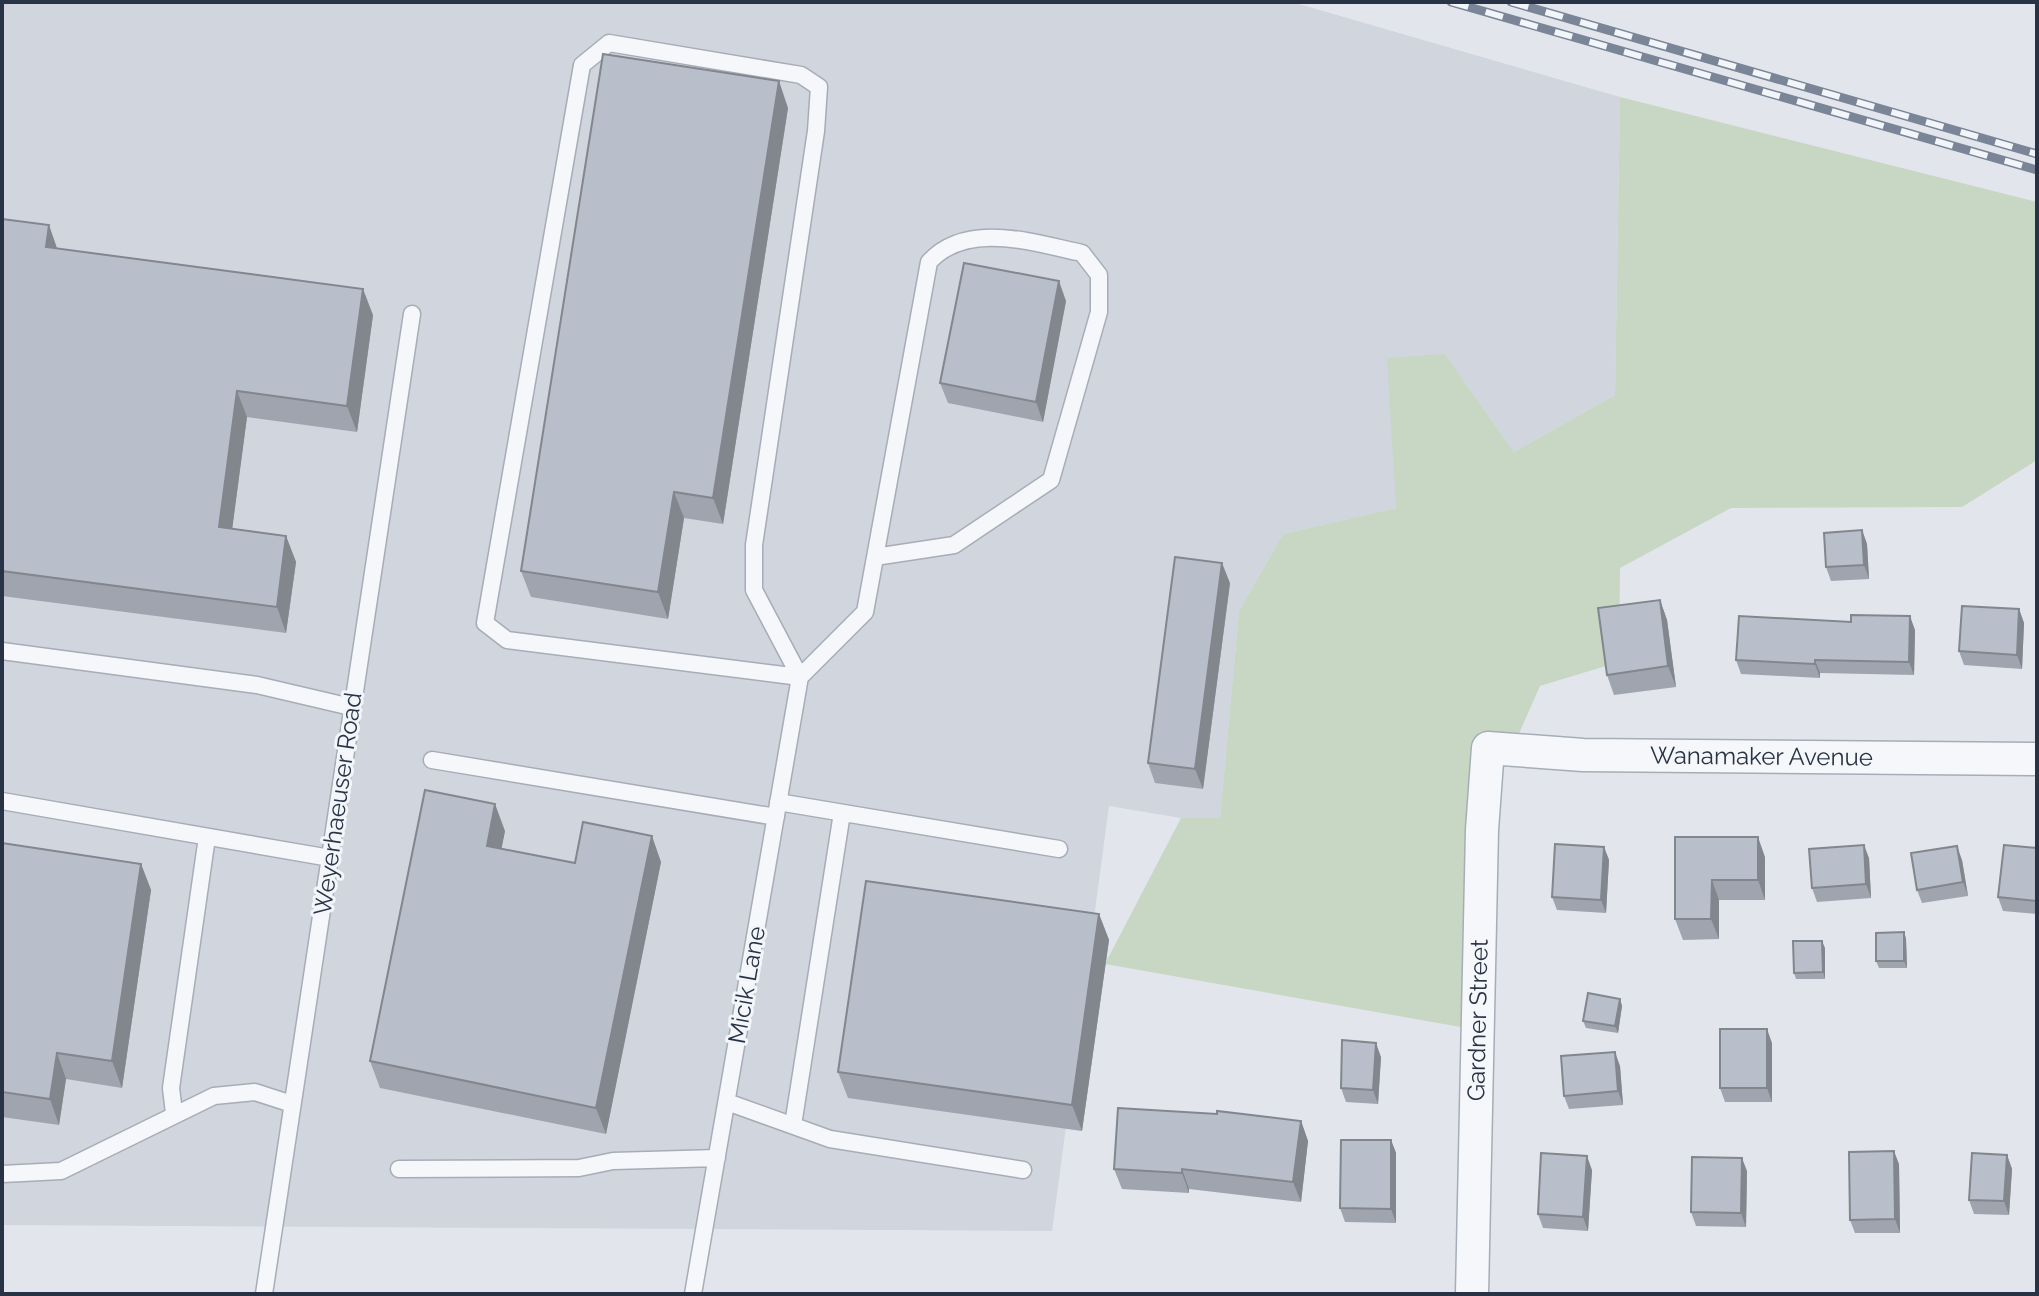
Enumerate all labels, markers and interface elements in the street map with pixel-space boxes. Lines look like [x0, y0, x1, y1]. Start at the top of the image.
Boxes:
street label: Weyerhaeuser Road [307, 691, 368, 917]
street label: Wanamaker Avenue [1650, 741, 1873, 772]
street label: Micik Lane [722, 924, 771, 1046]
street label: Gardner Street [1461, 939, 1494, 1101]

